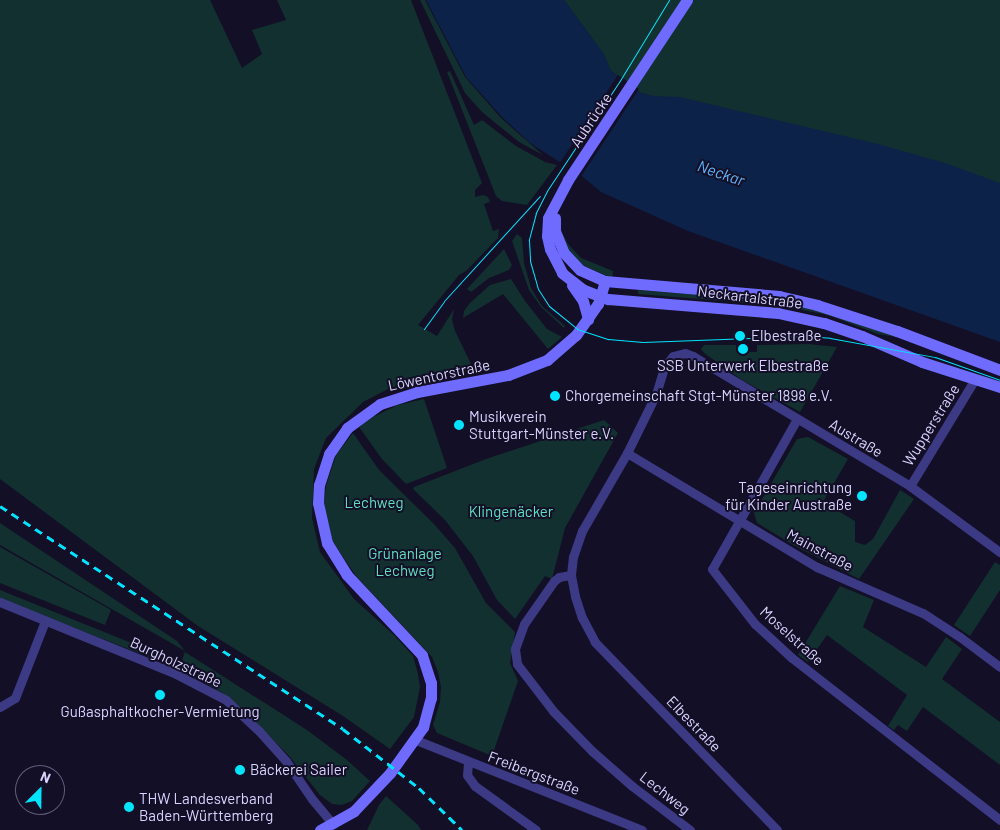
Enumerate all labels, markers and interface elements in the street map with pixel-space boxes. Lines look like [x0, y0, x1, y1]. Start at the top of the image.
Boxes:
street label: Aubrücke [566, 89, 616, 151]
water label: Neckar [695, 156, 747, 190]
street label: Neckartalstraße [697, 282, 803, 312]
place label: Elbestraße [751, 327, 822, 345]
marker: Elbestraße [733, 329, 747, 343]
marker: SSB Unterwerk Elbestraße [737, 343, 749, 355]
street label: Löwentorstraße [386, 355, 492, 395]
place label: SSB Unterwerk Elbestraße [657, 357, 829, 375]
street label: Wupperstraße [899, 381, 963, 469]
place label: Chorgemeinschaft Stgt-Münster 1898 e.V. [565, 387, 833, 405]
marker: Chorgemeinschaft Stgt-Münster 1898 e.V. [549, 390, 561, 402]
place label: Musikverein Stuttgart-Münster e.V. [469, 407, 614, 442]
street label: Austraße [826, 415, 886, 461]
marker: Musikverein Stuttgart-Münster e.V. [453, 419, 465, 431]
place label: Tageseinrichtung für Kinder Austraße [725, 478, 852, 513]
marker: Tageseinrichtung für Kinder Austraße [856, 490, 868, 502]
park label: Lechweg [345, 494, 403, 512]
park label: Klingenäcker [469, 503, 553, 521]
street label: Mainstraße [784, 525, 856, 575]
park label: Grünanlage Lechweg [368, 544, 442, 579]
street label: Moselstraße [756, 603, 828, 669]
street label: Burgholzstraße [127, 633, 225, 691]
marker: Gußasphaltkocher-Vermietung [154, 689, 166, 701]
street label: Elbestraße [663, 692, 725, 756]
place label: Gußasphaltkocher-Vermietung [60, 703, 260, 721]
street label: Freibergstraße [486, 747, 582, 799]
place label: Bäckerei Sailer [250, 761, 347, 779]
marker: Bäckerei Sailer [234, 764, 246, 776]
north arrow [15, 765, 65, 815]
text: N [38, 767, 53, 786]
street label: Lechweg [636, 768, 694, 818]
place label: THW Landesverband Baden-Württemberg [139, 789, 273, 824]
marker: THW Landesverband Baden-Württemberg [123, 801, 135, 813]

